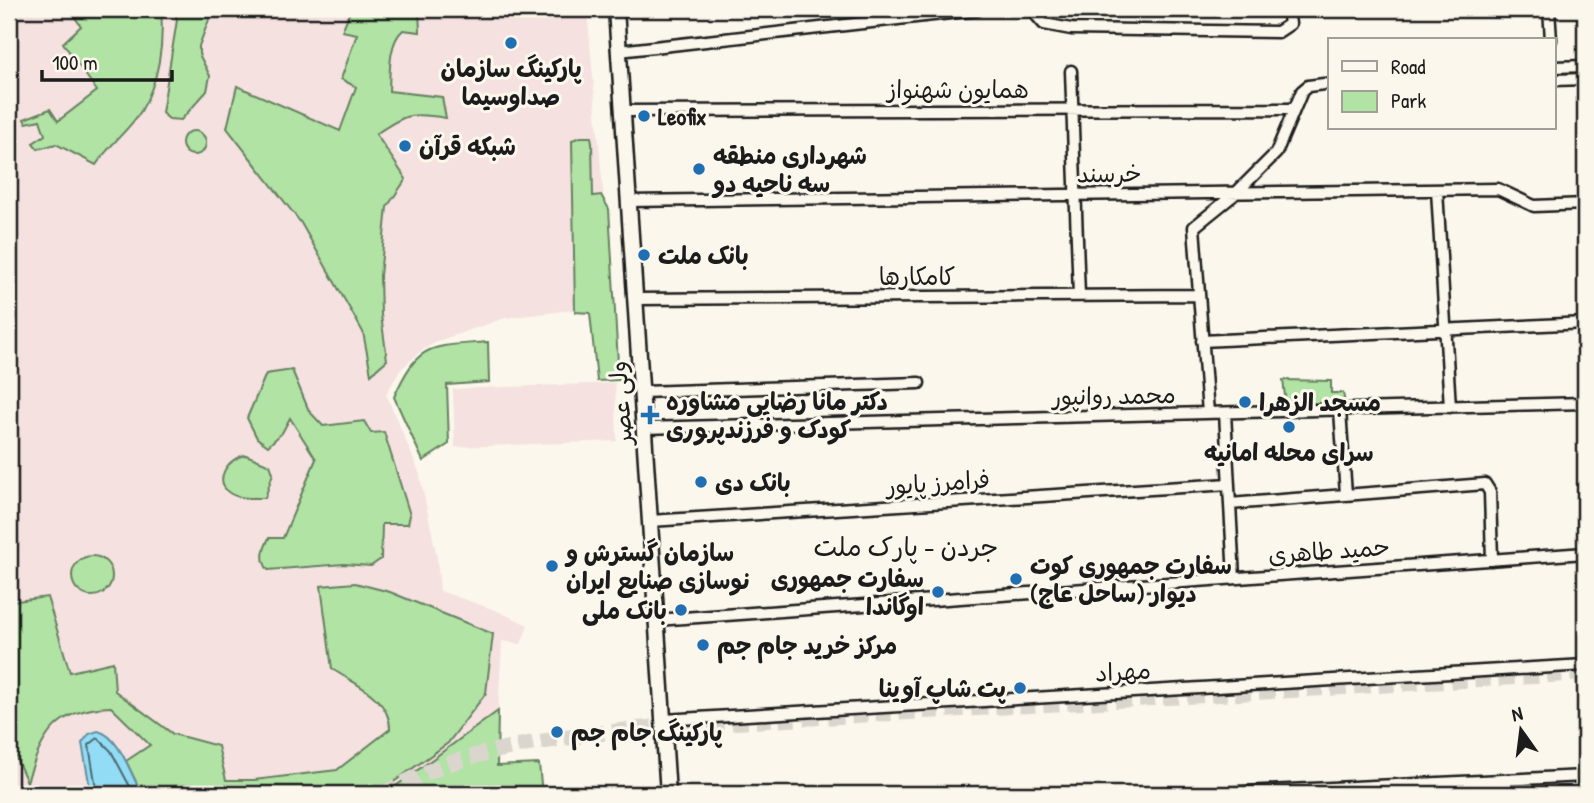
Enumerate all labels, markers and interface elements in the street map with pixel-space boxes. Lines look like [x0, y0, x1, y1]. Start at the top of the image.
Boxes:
marker: پارکینگ سازمان صداوسیما [503, 35, 519, 51]
scale bar [42, 38, 172, 82]
legend [1328, 38, 1556, 130]
text: 100 m [52, 48, 98, 77]
place label: پارکینگ سازمان صداوسیما [440, 52, 582, 112]
text: Road [1391, 52, 1425, 81]
street label: همایون شهنواز [885, 73, 1029, 106]
text: Park [1391, 86, 1426, 115]
place label: Leofix [658, 100, 707, 132]
marker: Leofix [636, 108, 652, 124]
place label: شبکه قرآن [419, 130, 516, 162]
marker: شبکه قرآن [397, 138, 413, 154]
place label: شهرداری منطقه سه ناحیه دو [711, 139, 867, 199]
street label: خرسند [1076, 156, 1142, 190]
marker: شهرداری منطقه سه ناحیه دو [691, 161, 707, 177]
place label: بانک ملت [658, 239, 749, 271]
marker: بانک ملت [636, 247, 652, 263]
street label: کامکارها [879, 260, 955, 292]
street label: ولی عصر [601, 360, 639, 448]
street label: محمد روانپور [1050, 378, 1176, 412]
place label: دکتر مانا رضایی مشاوره کودک و فرزندپروری [666, 385, 888, 446]
place label: مسجد الزهرا [1259, 386, 1381, 418]
marker: مسجد الزهرا [1237, 394, 1253, 410]
marker: دکتر مانا رضایی مشاوره کودک و فرزندپروری [640, 405, 660, 425]
marker: سرای محله امانیه [1281, 419, 1297, 435]
place label: سرای محله امانیه [1204, 436, 1374, 468]
street label: فرامرز پایور [883, 462, 991, 502]
place label: بانک دی [715, 466, 791, 498]
marker: بانک دی [693, 474, 709, 490]
district label: جردن - پارک ملت [814, 529, 998, 564]
street label: حمید طاهری [1267, 530, 1391, 570]
place label: سازمان گسترش و نوسازی صنایع ایران [564, 536, 752, 598]
place label: سفارت جمهوری کوت دیوار (ساحل عاج) [1030, 549, 1232, 609]
marker: سازمان گسترش و نوسازی صنایع ایران [544, 558, 560, 574]
place label: سفارت جمهوری اوگاندا [771, 562, 924, 622]
marker: سفارت جمهوری کوت دیوار (ساحل عاج) [1008, 571, 1024, 587]
marker: سفارت جمهوری اوگاندا [930, 584, 946, 600]
place label: بانک ملی [582, 594, 667, 626]
marker: بانک ملی [673, 602, 689, 618]
place label: مرکز خرید جام جم [717, 629, 897, 664]
marker: مرکز خرید جام جم [695, 637, 711, 653]
street label: مهراد [1094, 654, 1152, 688]
place label: پت شاپ آوینا [879, 672, 1006, 704]
marker: پت شاپ آوینا [1012, 680, 1028, 696]
north arrow [1486, 694, 1556, 764]
text: N [1509, 700, 1525, 727]
place label: پارکینگ جام جم [571, 716, 723, 751]
marker: پارکینگ جام جم [549, 724, 565, 740]

